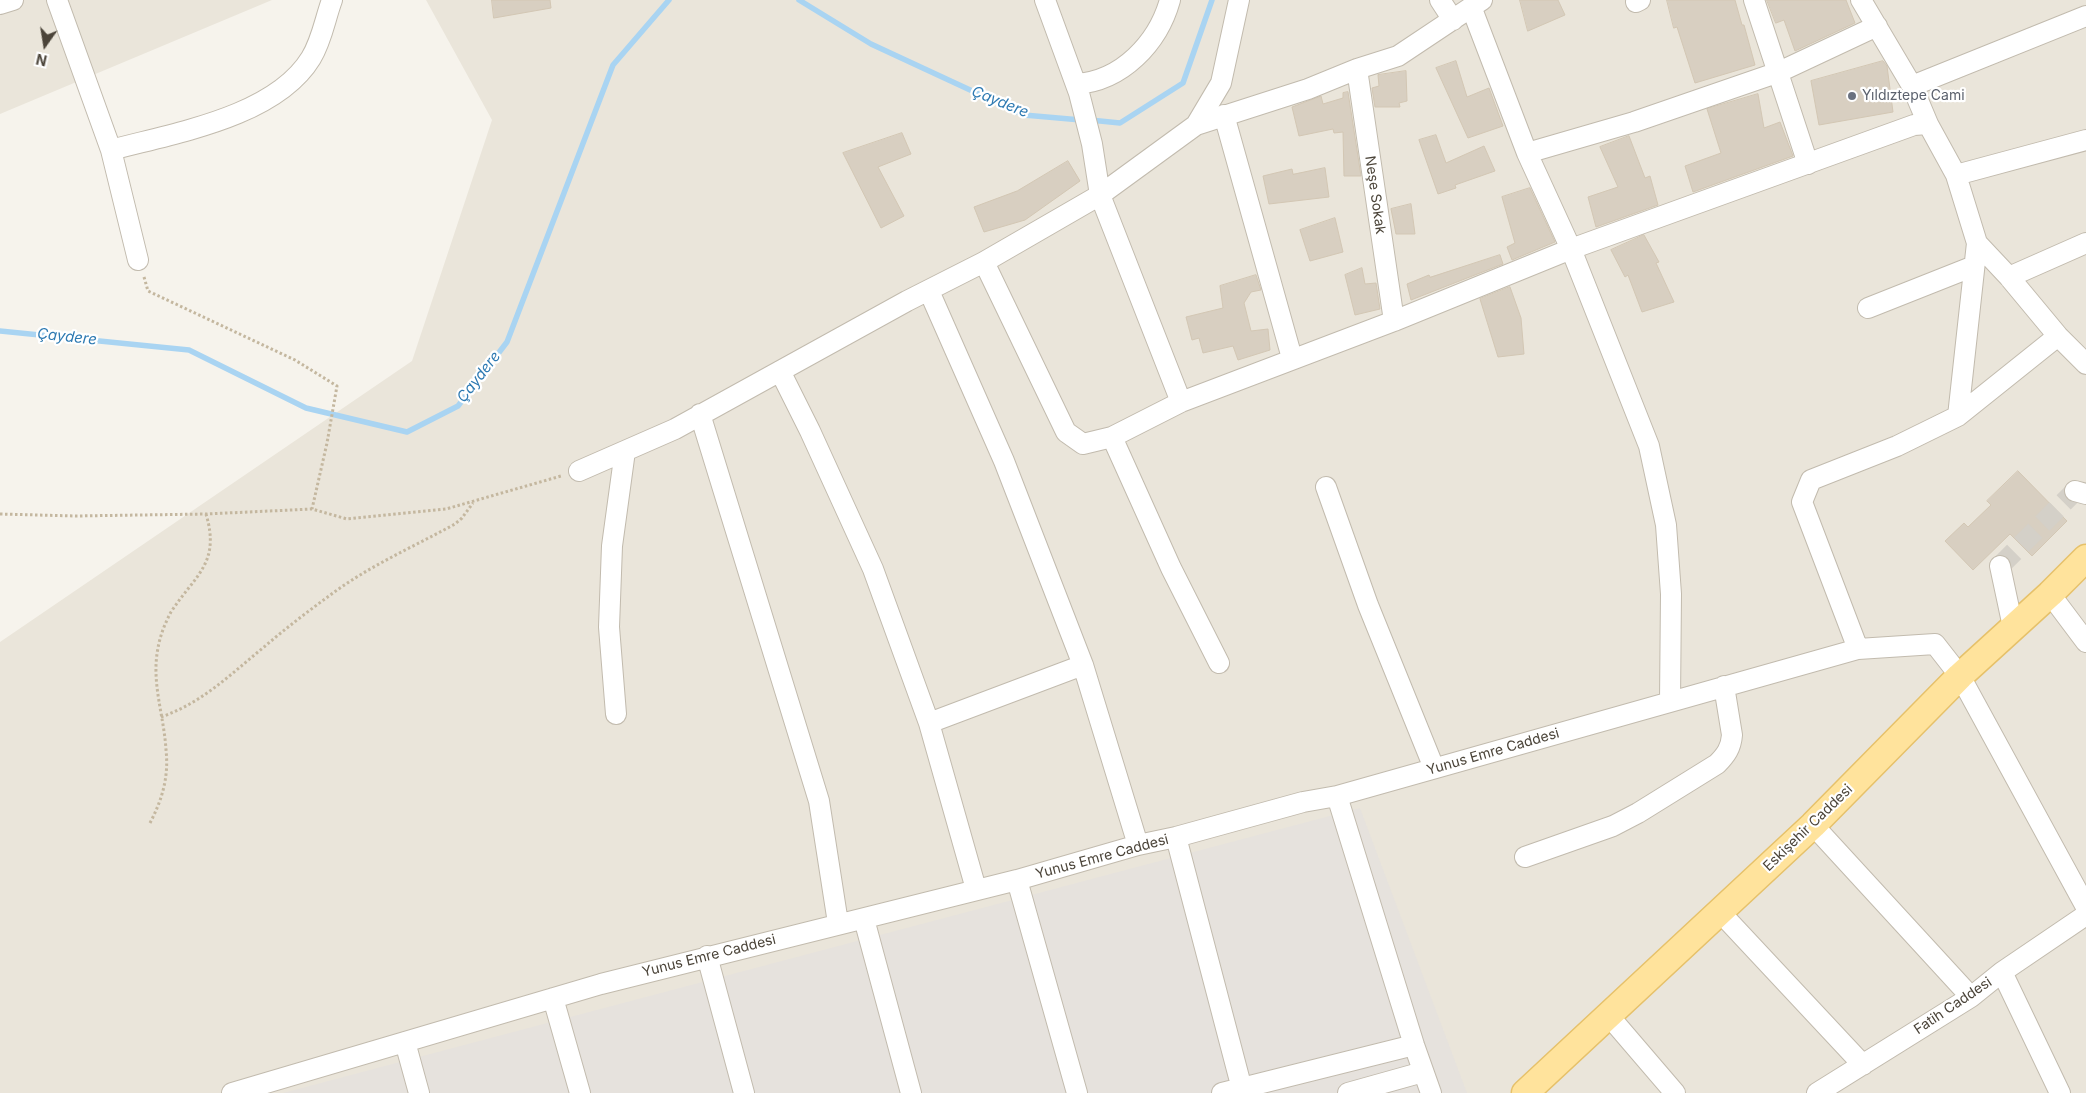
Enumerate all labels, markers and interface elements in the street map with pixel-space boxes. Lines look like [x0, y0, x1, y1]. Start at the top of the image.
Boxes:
north arrow [20, 20, 70, 70]
text: N [34, 51, 49, 70]
water label: Çaydere [969, 82, 1031, 122]
place label: Yıldıztepe Cami [1862, 88, 1965, 104]
marker: Yıldıztepe Cami [1846, 90, 1858, 102]
street label: Neşe Sokak [1361, 155, 1389, 235]
water label: Çaydere [36, 325, 98, 349]
water label: Çaydere [453, 348, 505, 406]
street label: Yunus Emre Caddesi [1425, 725, 1561, 779]
street label: Eskişehir Caddesi [1760, 781, 1856, 875]
street label: Yunus Emre Caddesi [1034, 831, 1170, 883]
street label: Yunus Emre Caddesi [640, 931, 778, 981]
street label: Fatih Caddesi [1911, 974, 1995, 1038]

